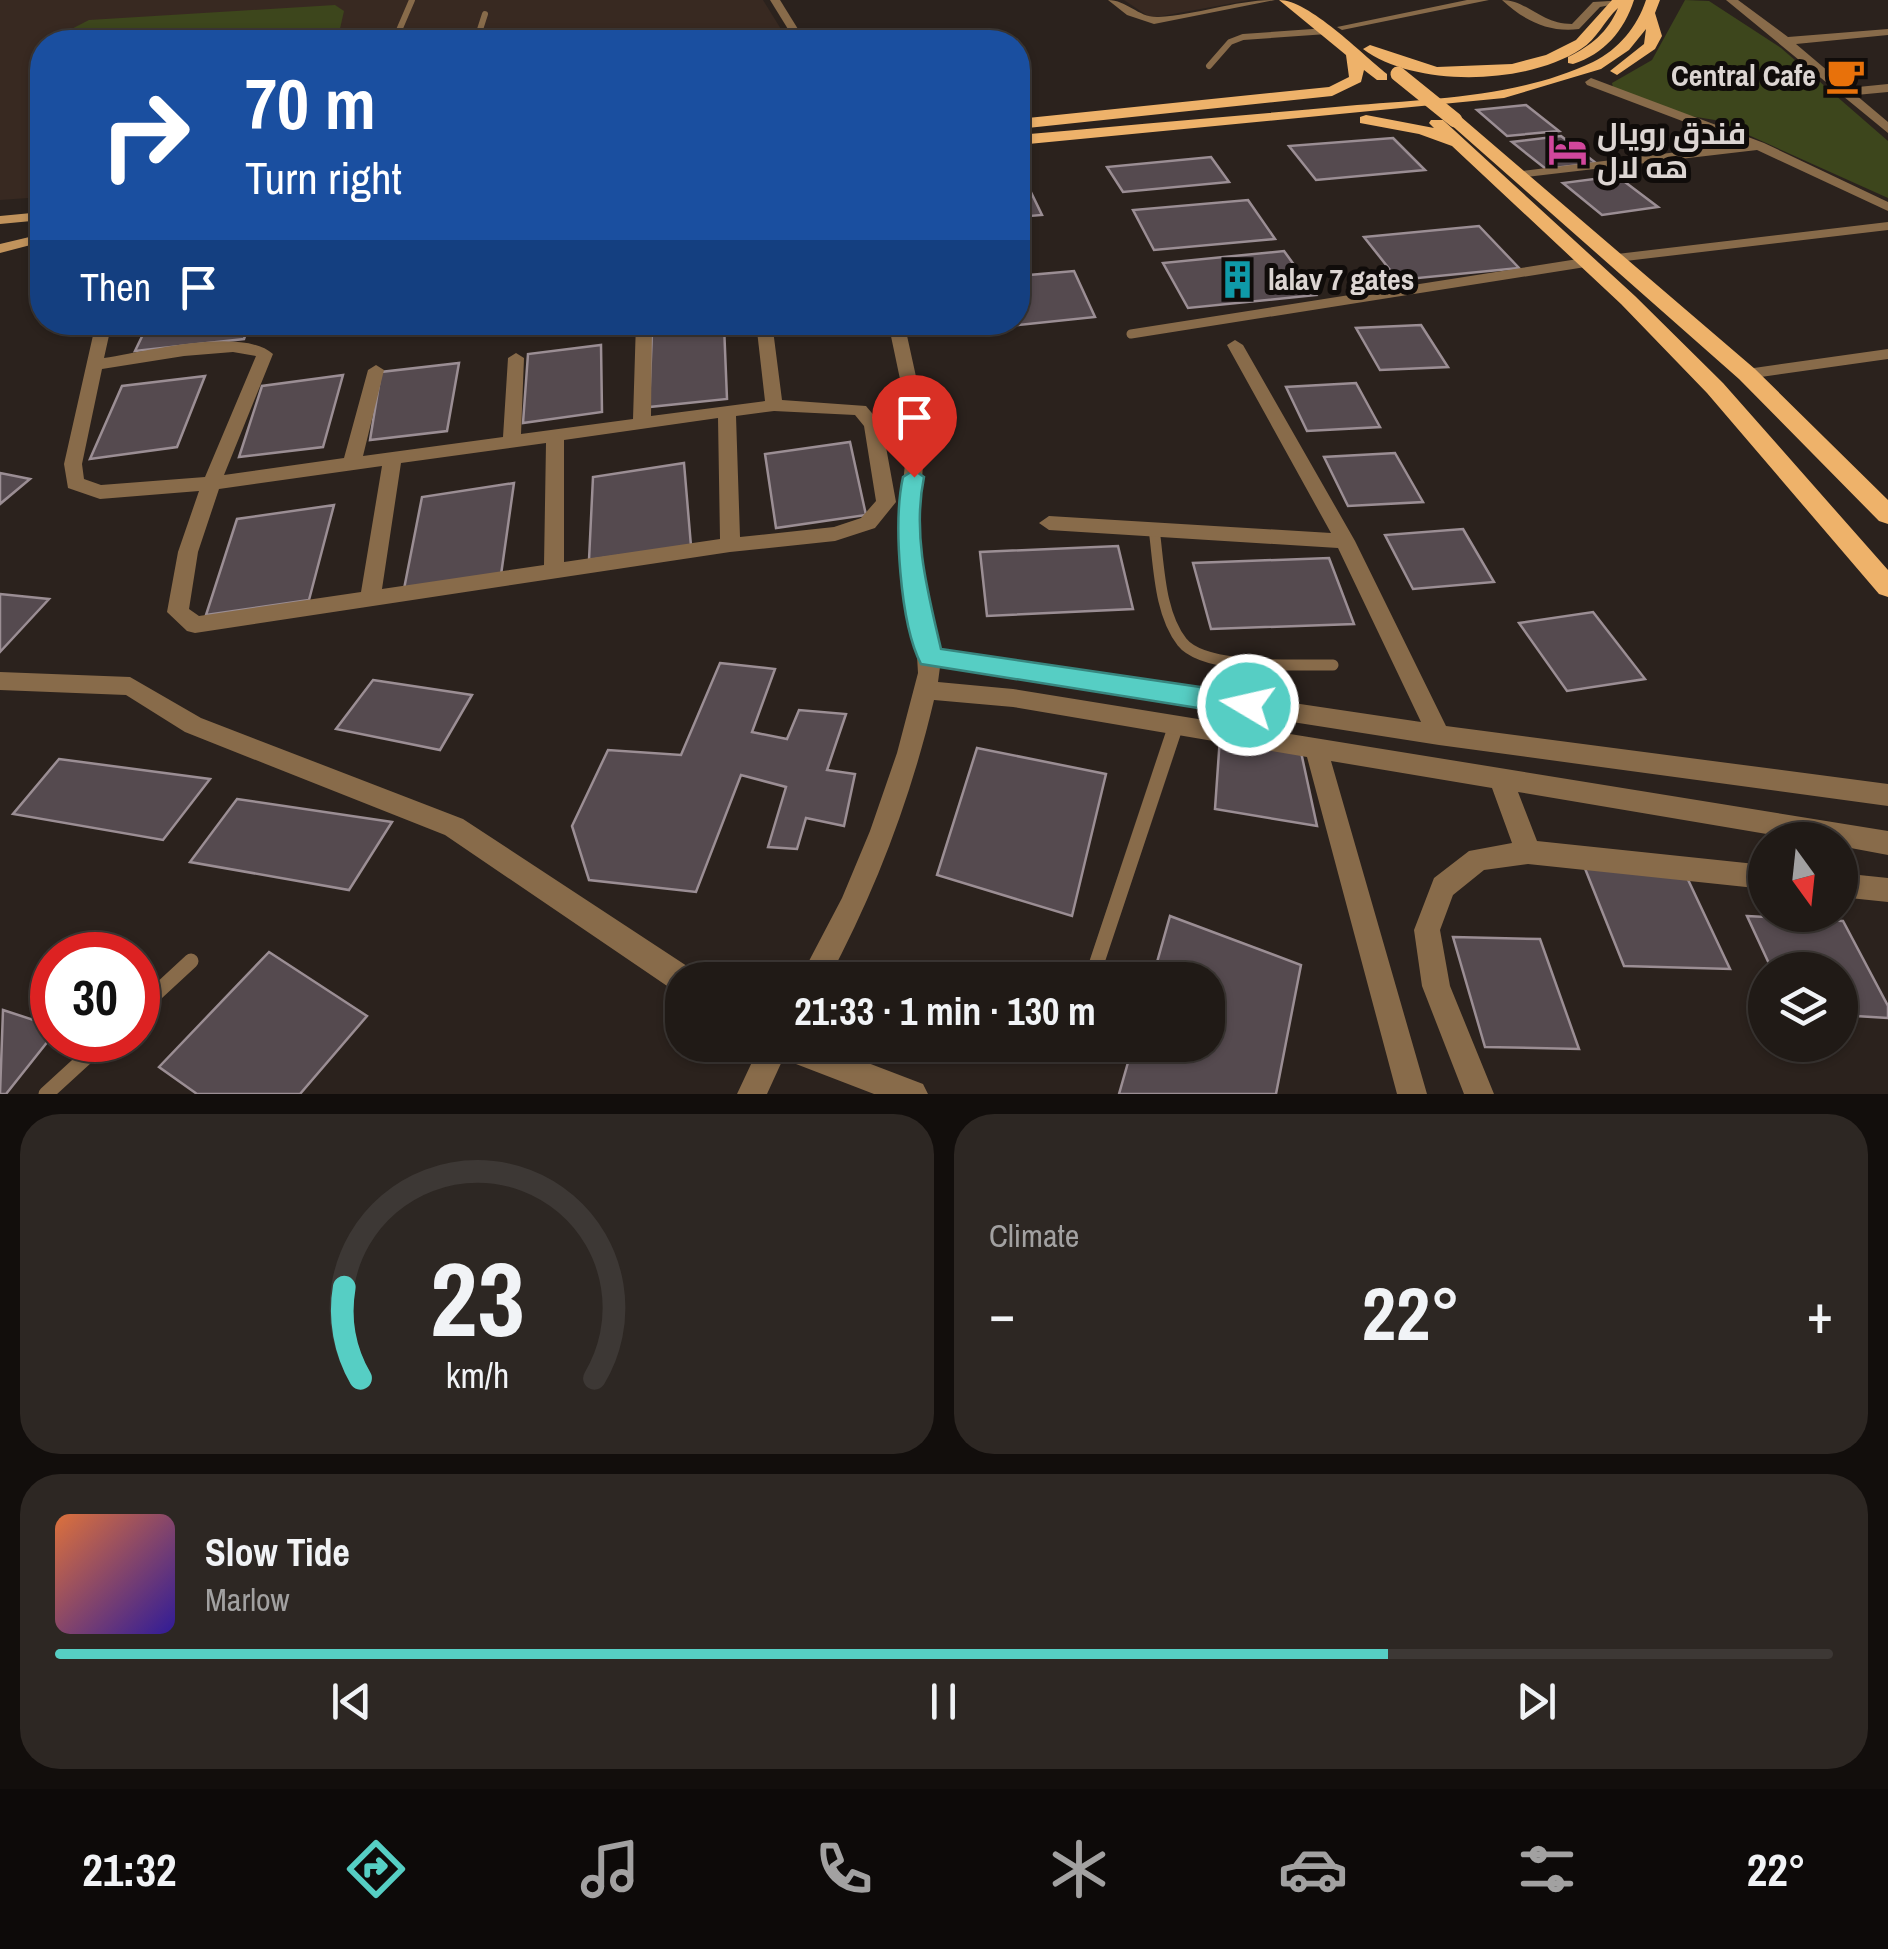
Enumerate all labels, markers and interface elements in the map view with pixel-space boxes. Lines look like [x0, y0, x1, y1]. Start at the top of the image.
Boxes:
cafe icon: Central Cafe [1825, 54, 1867, 96]
place label: Central Cafe [1671, 55, 1816, 95]
text: 70 m [245, 57, 376, 151]
icon: right [80, 70, 210, 200]
place label: فندق رويال هه لال [1597, 113, 1746, 187]
hotel icon: فندق رويال هه لال [1546, 129, 1588, 171]
text: Turn right [245, 147, 402, 208]
building icon: lalav 7 gates [1217, 258, 1259, 300]
place label: lalav 7 gates [1268, 259, 1414, 299]
icon: arrive [171, 260, 226, 315]
text: Then [80, 262, 151, 313]
pin [872, 375, 957, 478]
icon: arrive [887, 390, 942, 445]
position arrow [1196, 653, 1300, 757]
north arrow [1748, 822, 1858, 932]
map controls [1748, 822, 1858, 1062]
speed limit sign: 30 [30, 932, 160, 1062]
button: layers [1748, 952, 1858, 1062]
text: 21:33 · 1 min · 130 m [794, 986, 1096, 1037]
text: Climate [989, 1214, 1079, 1257]
text: 23 [430, 1228, 524, 1368]
text: 22° [1362, 1262, 1460, 1363]
text: − [989, 1276, 1015, 1350]
text: + [1807, 1276, 1833, 1350]
text: km/h [445, 1351, 509, 1399]
text: Slow Tide [205, 1527, 350, 1578]
text: Marlow [205, 1578, 290, 1621]
icon: previous [324, 1674, 379, 1729]
icon: pause [916, 1674, 971, 1729]
icon: next [1509, 1674, 1564, 1729]
icon: directions [341, 1834, 411, 1904]
icon: music [575, 1834, 645, 1904]
icon: phone [809, 1834, 879, 1904]
icon: climate [1044, 1834, 1114, 1904]
icon: car [1278, 1834, 1348, 1904]
icon: filters [1512, 1834, 1582, 1904]
text: 21:32 [82, 1839, 177, 1900]
text: 22° [1747, 1839, 1806, 1900]

